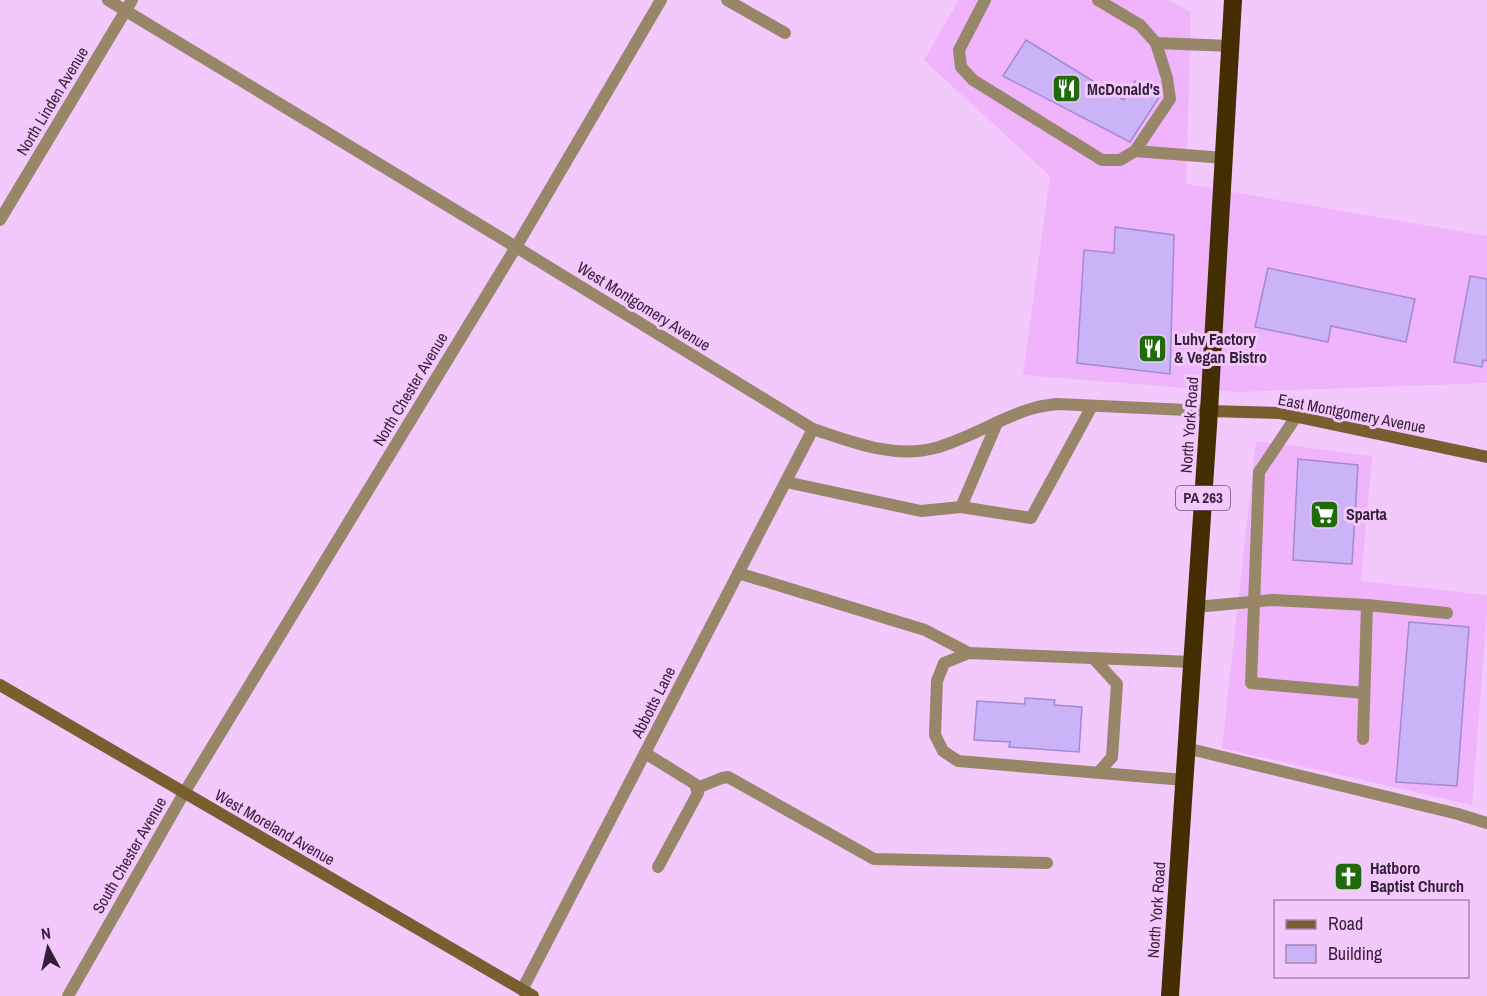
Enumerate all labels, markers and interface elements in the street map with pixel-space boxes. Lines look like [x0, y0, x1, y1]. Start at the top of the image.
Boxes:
street label: North Linden Avenue [11, 43, 93, 159]
restaurant icon: McDonald's [1050, 73, 1082, 105]
place label: McDonald's [1087, 78, 1160, 100]
street label: West Montgomery Avenue [573, 256, 715, 356]
street label: North Chester Avenue [367, 328, 453, 450]
place label: Luhv Factory & Vegan Bistro [1174, 328, 1267, 368]
restaurant icon: Luhv Factory & Vegan Bistro [1137, 332, 1169, 364]
street label: North York Road [1175, 376, 1203, 474]
street label: East Montgomery Avenue [1276, 388, 1428, 438]
road number: PA 263 [1176, 486, 1230, 510]
supermarket icon: Sparta [1309, 498, 1341, 530]
place label: Sparta [1346, 503, 1388, 525]
street label: Abbotts Lane [625, 663, 680, 742]
street label: West Moreland Avenue [211, 784, 339, 870]
street label: South Chester Avenue [87, 793, 171, 917]
place label: Hatboro Baptist Church [1370, 857, 1464, 897]
street label: North York Road [1142, 861, 1170, 959]
church icon: Hatboro Baptist Church [1333, 861, 1365, 893]
legend [1274, 900, 1469, 978]
text: Road [1328, 911, 1363, 936]
north arrow [18, 918, 78, 978]
text: N [40, 922, 52, 945]
text: Building [1328, 941, 1383, 966]

